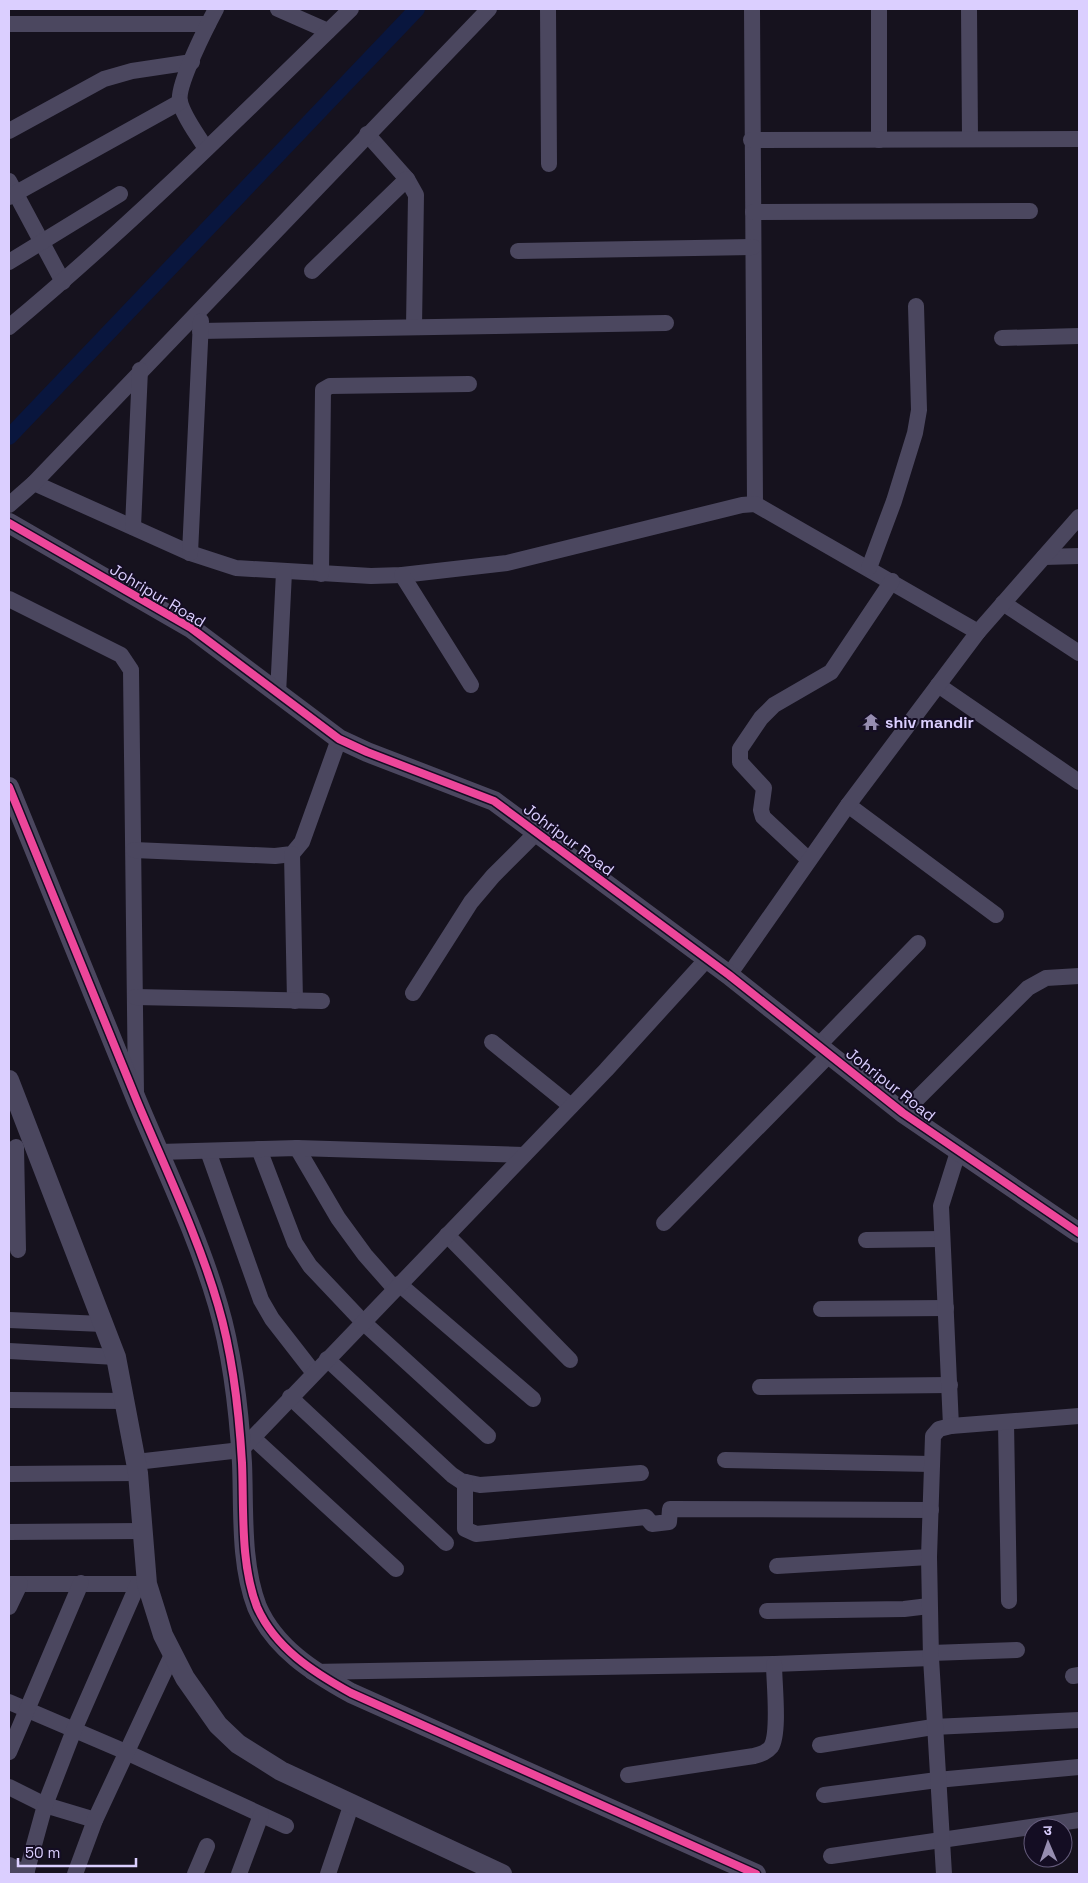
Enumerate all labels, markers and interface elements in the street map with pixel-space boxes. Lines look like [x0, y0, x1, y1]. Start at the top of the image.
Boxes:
street label: Johripur Road [106, 559, 210, 632]
temple icon: shiv mandir [861, 712, 881, 732]
place label: shiv mandir [885, 712, 974, 733]
street label: Johripur Road [519, 798, 618, 880]
street label: Johripur Road [842, 1043, 940, 1126]
north arrow [1023, 1818, 1073, 1868]
text: उ [1043, 1821, 1053, 1839]
scale bar [18, 1836, 135, 1868]
text: 50 m [25, 1843, 60, 1862]

